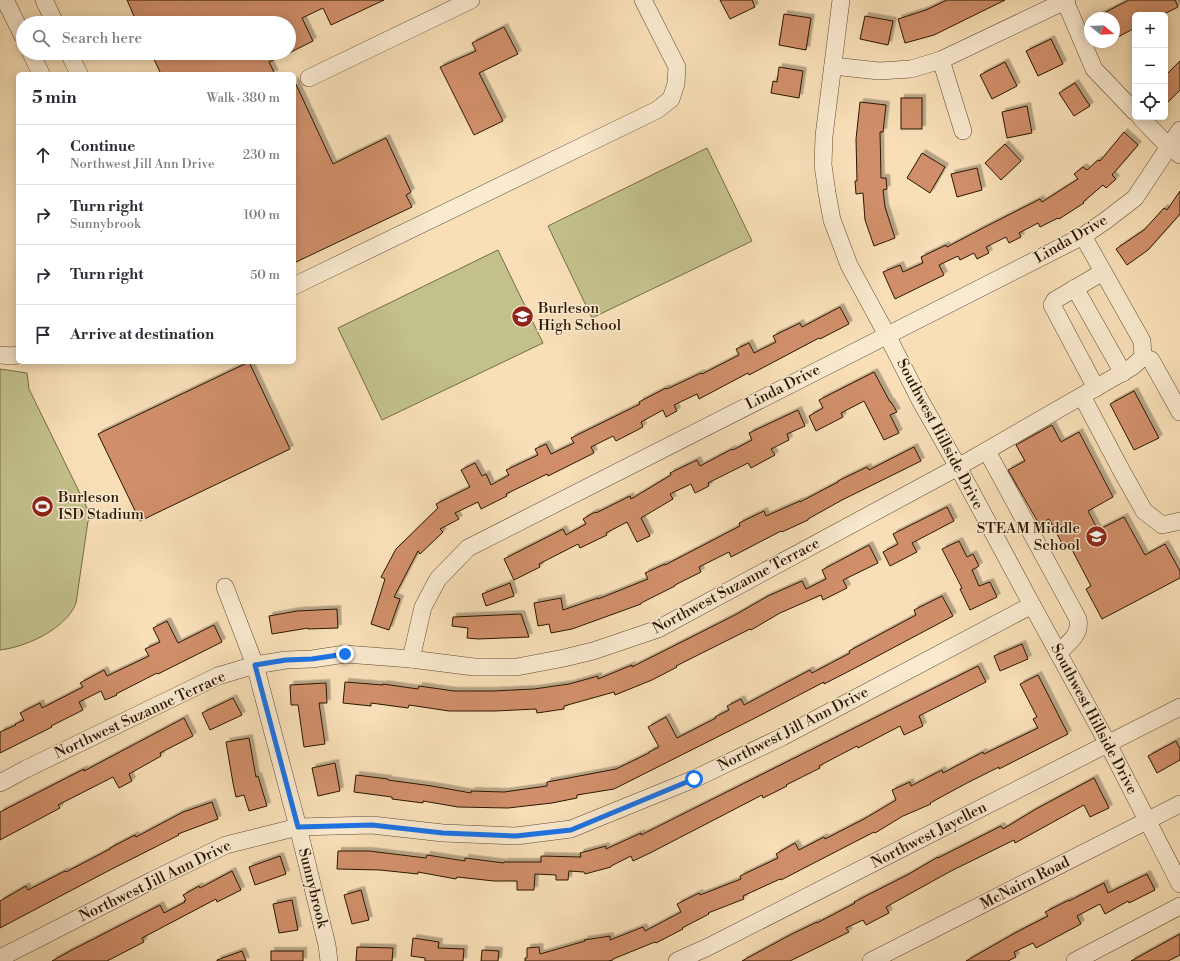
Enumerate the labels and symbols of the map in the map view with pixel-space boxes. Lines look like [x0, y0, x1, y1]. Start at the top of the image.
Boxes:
north arrow [1084, 12, 1120, 48]
street label: Linda Drive [1031, 210, 1111, 268]
place label: Burleson High School [537, 299, 622, 335]
school or university icon: Burleson High School [509, 304, 535, 330]
street label: Southwest Hillside Drive [892, 356, 988, 512]
street label: Linda Drive [743, 360, 823, 414]
place label: Burleson ISD Stadium [57, 488, 144, 524]
sports icon: Burleson ISD Stadium [30, 493, 56, 519]
place label: STEAM Middle School [977, 519, 1081, 555]
school or university icon: STEAM Middle School [1083, 524, 1109, 550]
street label: Northwest Suzanne Terrace [649, 534, 823, 638]
street label: Southwest Hillside Drive [1046, 641, 1142, 797]
route end [336, 645, 354, 663]
street label: Northwest Suzanne Terrace [51, 667, 229, 763]
street label: Northwest Jill Ann Drive [714, 683, 872, 775]
route start [685, 770, 703, 788]
street label: Northwest Jayellen [868, 798, 990, 872]
street label: Northwest Jill Ann Drive [76, 836, 234, 926]
street label: Sunnybrook [294, 846, 332, 931]
street label: McNairn Road [977, 852, 1073, 914]

